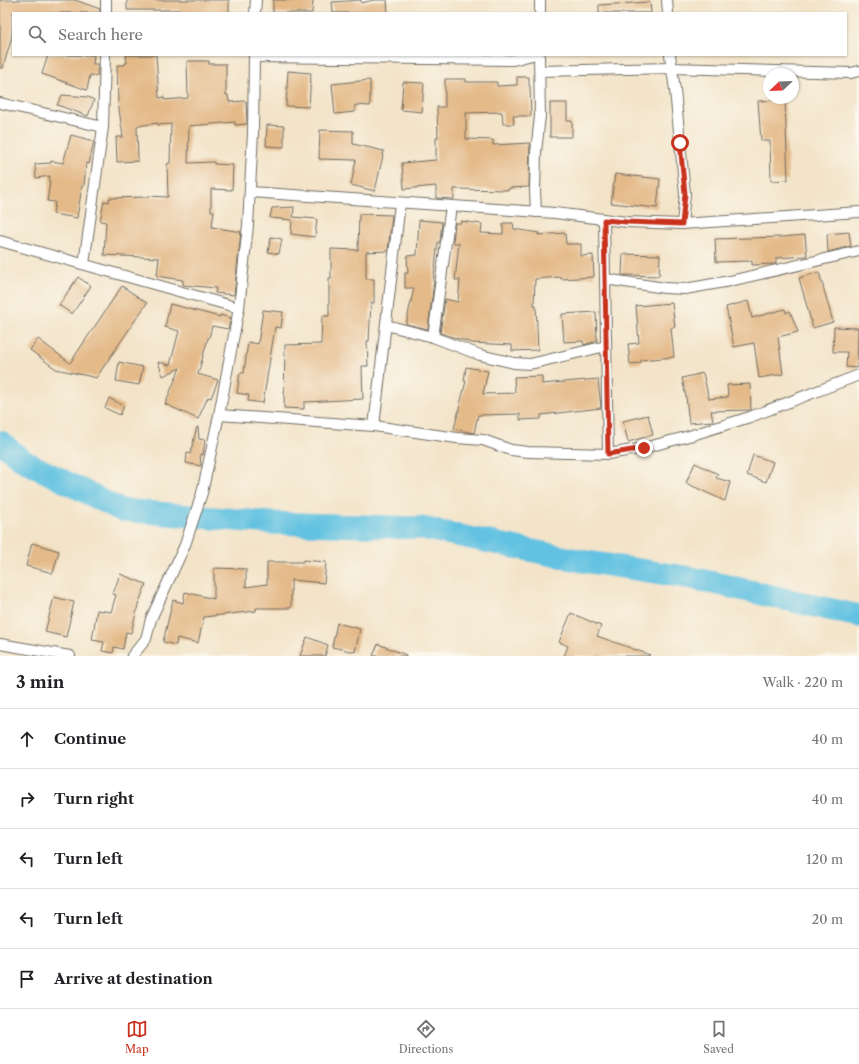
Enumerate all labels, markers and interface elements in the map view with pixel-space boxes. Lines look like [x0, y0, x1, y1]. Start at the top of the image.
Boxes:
search box [12, 12, 847, 56]
icon: search [26, 23, 48, 45]
text: Search here [58, 25, 143, 44]
north arrow [763, 68, 799, 104]
route start [671, 134, 689, 152]
route end [635, 439, 653, 457]
text: 3 min [16, 672, 65, 692]
text: Walk · 220 m [763, 674, 843, 690]
icon: ahead [16, 728, 38, 750]
text: Continue [54, 729, 126, 748]
text: 40 m [812, 731, 843, 747]
icon: right [16, 788, 38, 810]
text: Turn right [54, 789, 134, 808]
text: 40 m [812, 791, 843, 807]
icon: left [16, 848, 38, 870]
text: Turn left [54, 849, 123, 868]
text: 120 m [806, 851, 843, 867]
icon: left [16, 908, 38, 930]
text: Turn left [54, 909, 123, 928]
text: 20 m [812, 911, 843, 927]
icon: arrive [16, 968, 38, 990]
text: Arrive at destination [54, 969, 213, 988]
tab: Map [125, 1018, 149, 1056]
tab: Directions [399, 1018, 453, 1056]
tab: Saved [703, 1018, 734, 1056]

